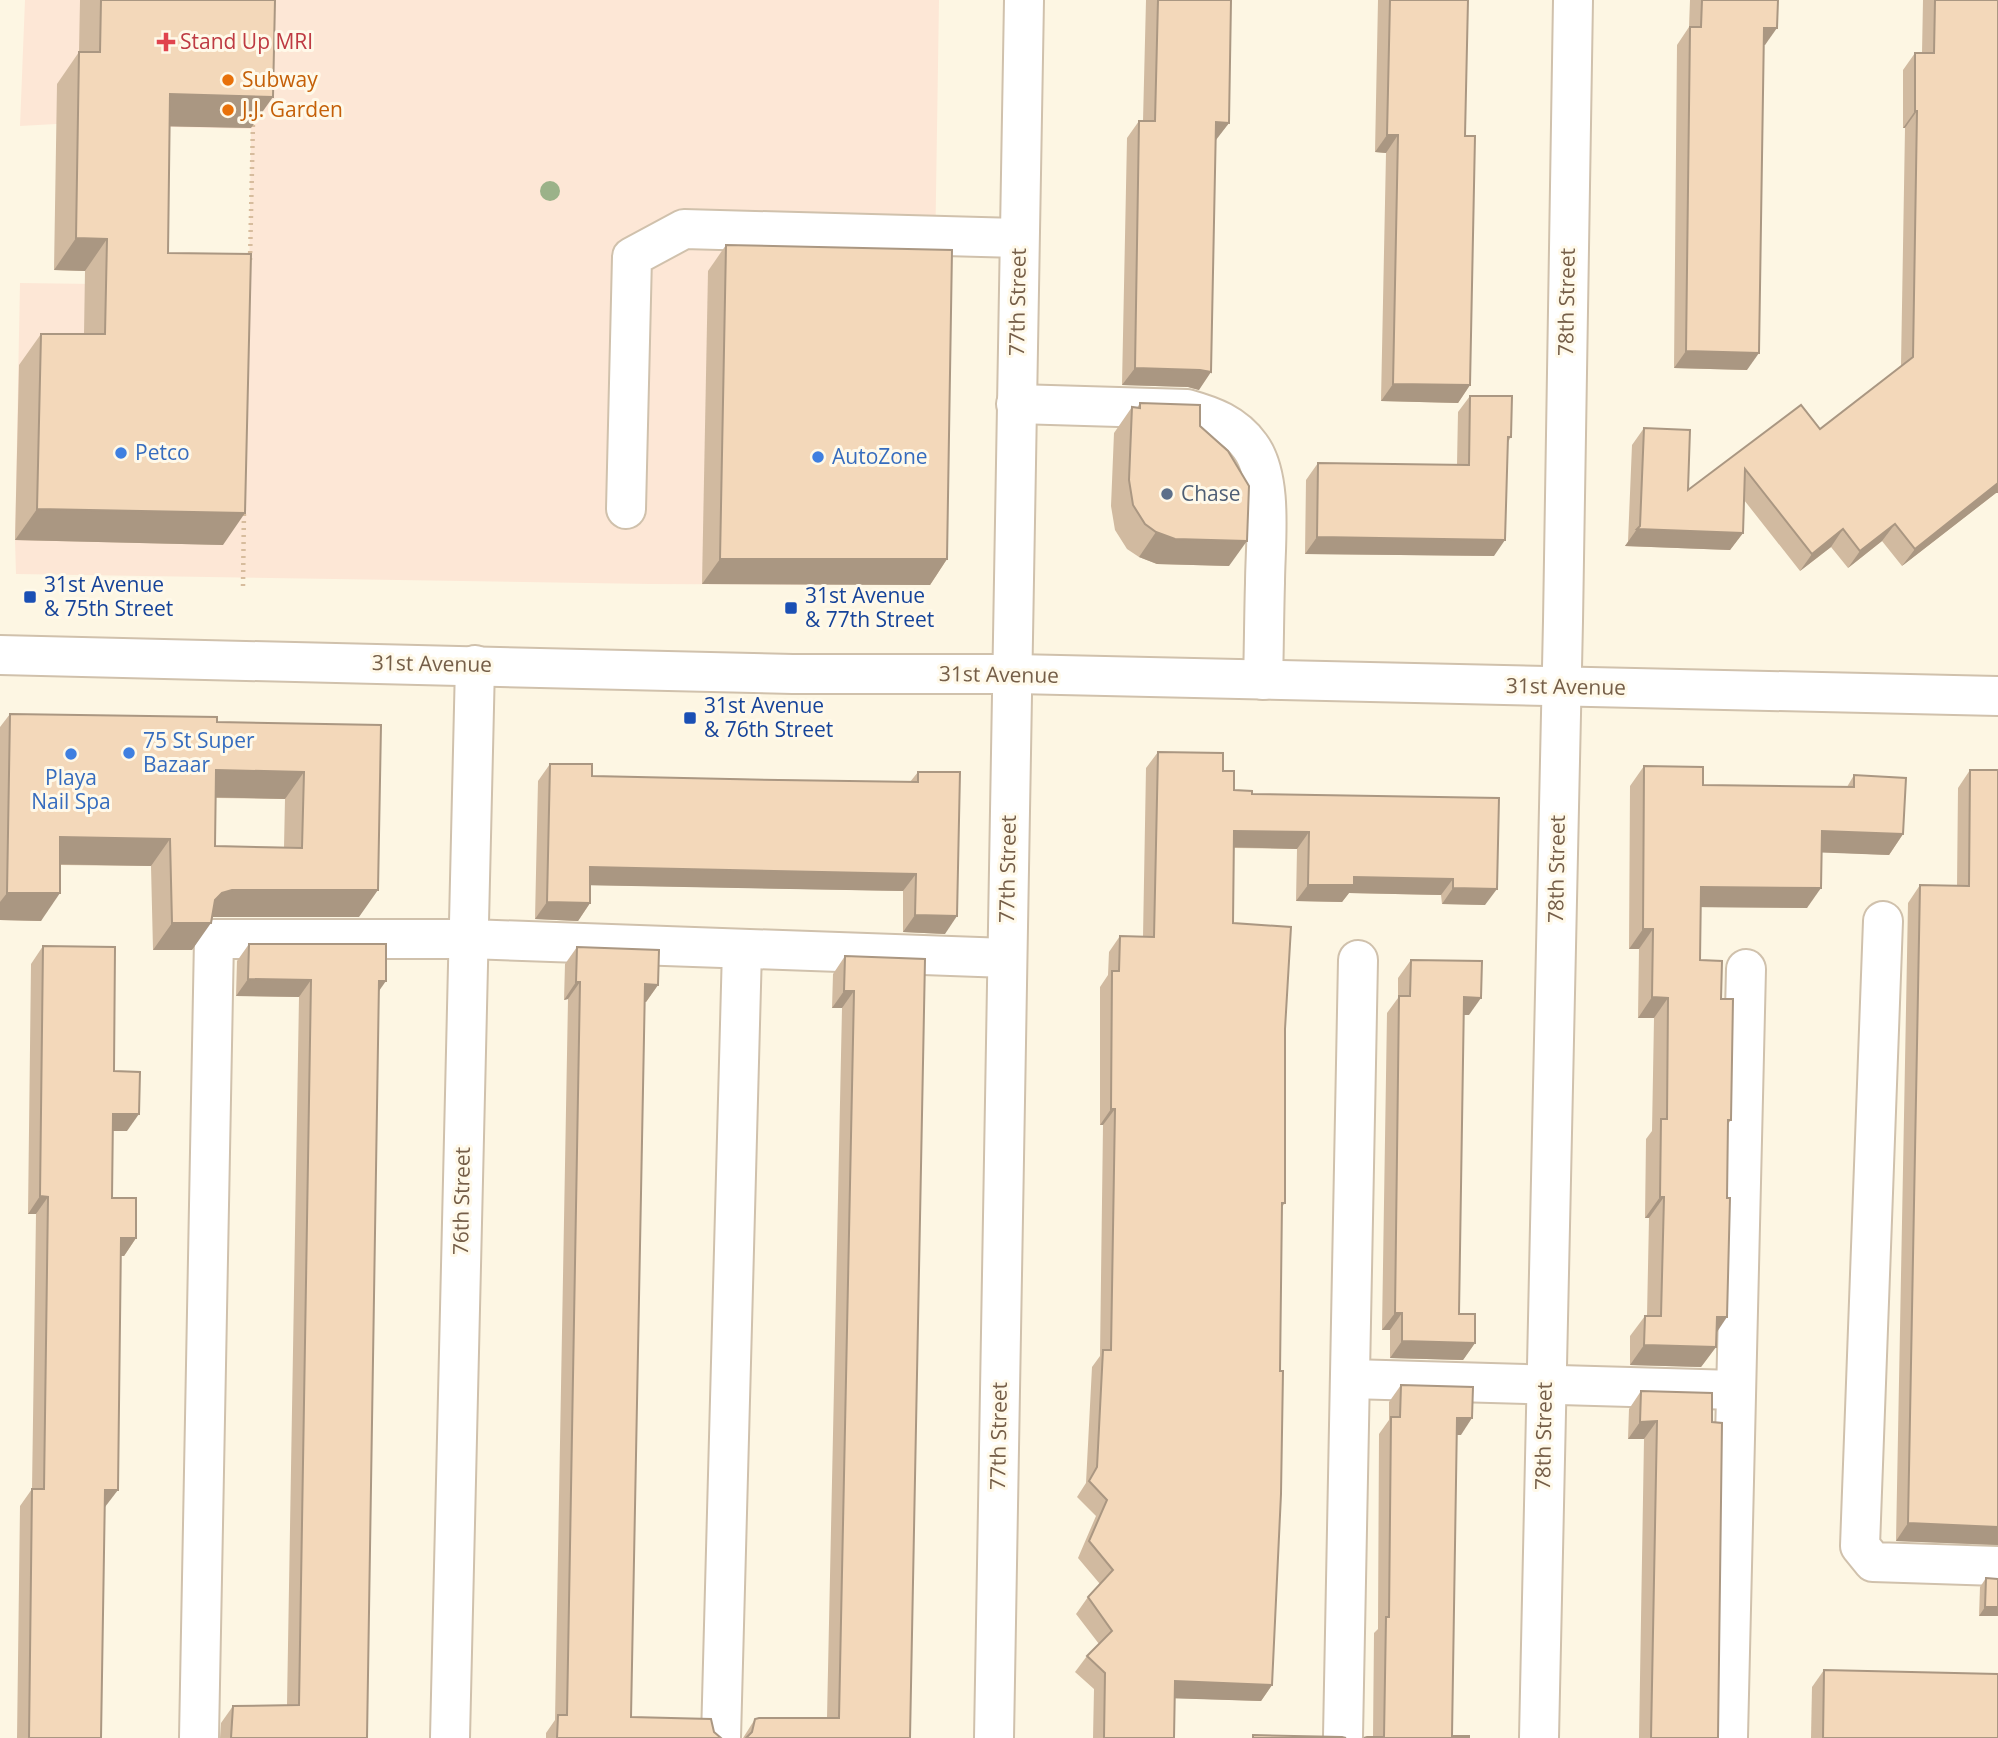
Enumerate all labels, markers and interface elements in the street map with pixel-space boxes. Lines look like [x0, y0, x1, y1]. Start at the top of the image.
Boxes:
place label: Stand Up MRI [180, 27, 313, 55]
marker: Stand Up MRI [158, 34, 174, 50]
place label: Subway [242, 65, 318, 93]
marker: Subway [220, 72, 236, 88]
place label: J.J. Garden [240, 95, 343, 123]
marker: J.J. Garden [220, 102, 236, 118]
street label: 77th Street [1002, 247, 1032, 356]
street label: 78th Street [1551, 247, 1581, 356]
place label: Petco [135, 438, 190, 466]
place label: AutoZone [832, 442, 928, 470]
marker: Petco [113, 445, 129, 461]
marker: AutoZone [810, 449, 826, 465]
place label: Chase [1181, 479, 1241, 507]
marker: Chase [1159, 486, 1175, 502]
place label: 31st Avenue & 75th Street [44, 570, 173, 622]
place label: 31st Avenue & 77th Street [805, 581, 934, 633]
marker: 31st Avenue & 75th Street [22, 589, 38, 605]
marker: 31st Avenue & 77th Street [783, 600, 799, 616]
street label: 31st Avenue [372, 648, 492, 678]
street label: 31st Avenue [939, 659, 1059, 689]
street label: 31st Avenue [1506, 671, 1626, 701]
place label: 31st Avenue & 76th Street [704, 691, 833, 743]
marker: 31st Avenue & 76th Street [682, 710, 698, 726]
place label: 75 St Super Bazaar [143, 726, 255, 778]
marker: 75 St Super Bazaar [121, 745, 137, 761]
marker: Playa Nail Spa [63, 746, 79, 762]
place label: Playa Nail Spa [31, 763, 111, 815]
street label: 77th Street [992, 814, 1022, 923]
street label: 78th Street [1541, 814, 1571, 923]
street label: 76th Street [446, 1146, 476, 1255]
street label: 77th Street [983, 1381, 1013, 1490]
street label: 78th Street [1528, 1381, 1558, 1490]

